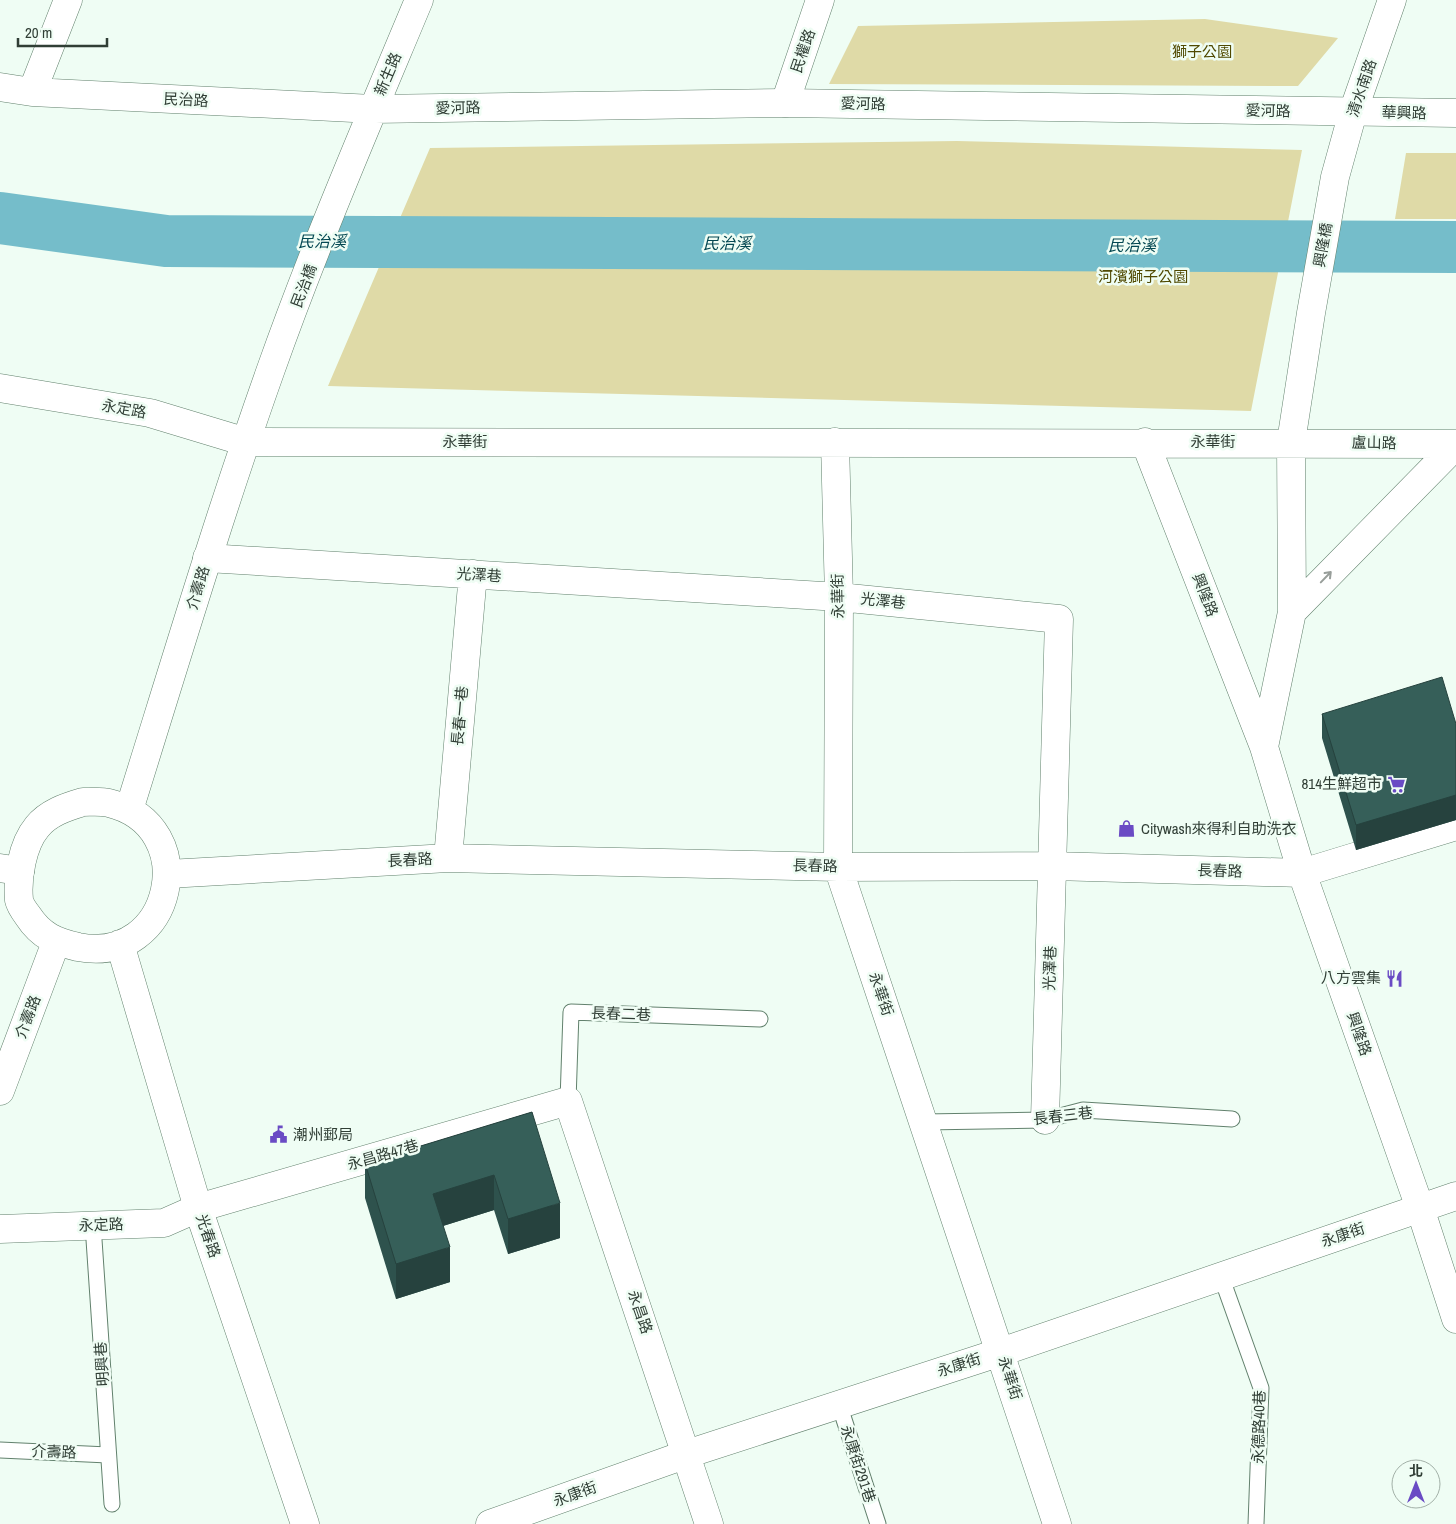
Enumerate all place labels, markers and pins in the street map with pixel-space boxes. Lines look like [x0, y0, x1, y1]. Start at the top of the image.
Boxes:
place label: 814生鮮超市 [1301, 773, 1382, 794]
supermarket icon: 814生鮮超市 [1386, 774, 1406, 794]
place label: Citywash來得利自助洗衣 [1141, 818, 1297, 839]
shop icon: Citywash來得利自助洗衣 [1117, 819, 1137, 839]
place label: 八方雲集 [1321, 967, 1381, 988]
restaurant icon: 八方雲集 [1385, 968, 1405, 988]
place label: 潮州郵局 [293, 1124, 353, 1145]
public building icon: 潮州郵局 [269, 1125, 289, 1145]

